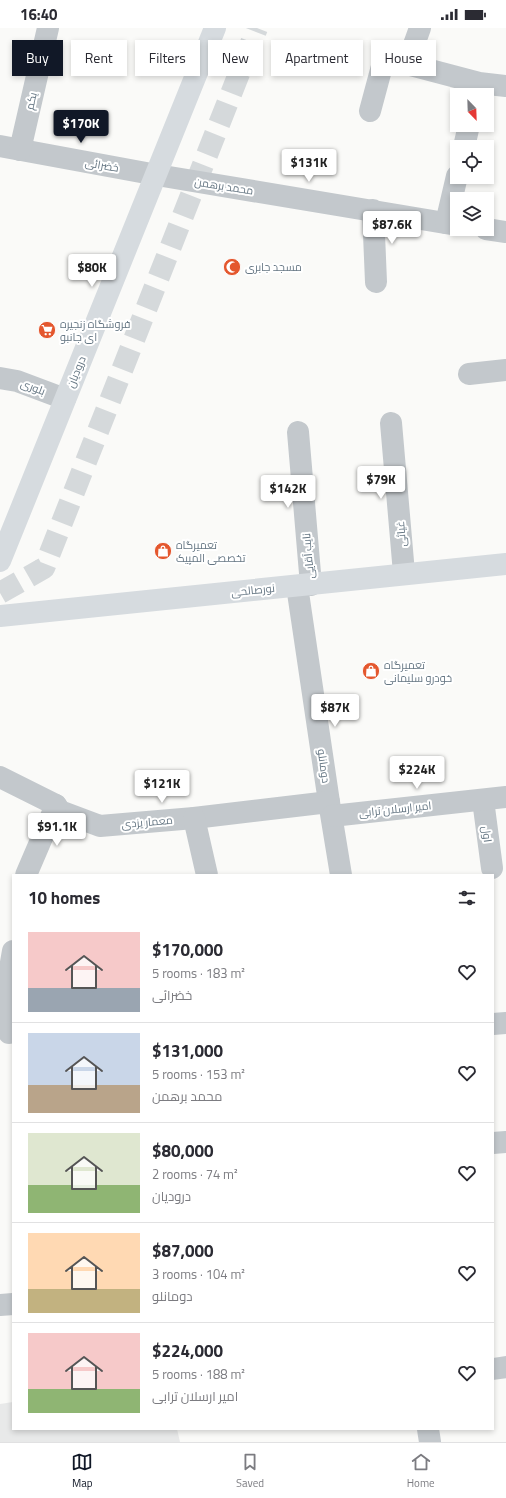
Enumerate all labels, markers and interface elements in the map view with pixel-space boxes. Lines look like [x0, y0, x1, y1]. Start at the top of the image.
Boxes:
text: 16:40 [20, 3, 57, 26]
chip: Buy [12, 40, 63, 76]
chip: Rent [71, 40, 127, 76]
chip: Filters [135, 40, 200, 76]
chip: New [208, 40, 263, 76]
chip: Apartment [271, 40, 363, 76]
chip: House [371, 40, 436, 76]
north arrow [450, 88, 494, 132]
map controls [450, 88, 494, 236]
street label: یکم [21, 91, 41, 111]
pin: $170K [53, 110, 109, 144]
text: $170K [63, 113, 99, 133]
button: locate [450, 140, 494, 184]
pin: $131K [281, 149, 337, 183]
text: $131K [291, 152, 327, 172]
street label: خضرائی [84, 154, 120, 176]
street label: محمد برهمن [193, 173, 255, 199]
button: layers [450, 192, 494, 236]
pin: $87.6K [359, 211, 425, 245]
text: $87.6K [372, 214, 412, 234]
pin: $80K [68, 254, 116, 288]
text: $80K [77, 257, 107, 277]
mosque icon: مسجد جابری [222, 257, 242, 277]
place label: مسجد جابری [245, 259, 302, 275]
place label: فروشگاه زنجیره ای جانبو [60, 316, 130, 345]
supermarket icon: فروشگاه زنجیره ای جانبو [37, 320, 57, 340]
street label: درودیان [62, 354, 90, 390]
street label: بلوری [18, 375, 48, 399]
pin: $79K [357, 466, 405, 500]
text: $79K [366, 469, 396, 489]
pin: $142K [260, 475, 316, 509]
text: $142K [270, 478, 306, 498]
street label: غیاثی [392, 521, 410, 547]
street label: نایب آقایی [298, 532, 318, 580]
place label: تعمیرگاه تخصصی المپیک [176, 537, 245, 566]
shop icon: تعمیرگاه تخصصی المپیک [153, 541, 173, 561]
street label: نورصالحی [230, 580, 276, 600]
place label: تعمیرگاه خودرو سلیمانی [384, 657, 452, 686]
shop icon: تعمیرگاه خودرو سلیمانی [361, 661, 381, 681]
pin: $87K [311, 694, 359, 728]
text: $87K [320, 697, 350, 717]
street label: دومانلو [314, 748, 334, 784]
pin: $224K [389, 756, 445, 790]
text: $224K [399, 759, 435, 779]
pin: $121K [134, 770, 190, 804]
text: $121K [144, 773, 180, 793]
street label: امیر ارسلان ترابی [358, 797, 432, 821]
street label: معمار یزدی [121, 812, 173, 832]
pin: $91.1K [24, 813, 90, 847]
text: $91.1K [37, 816, 77, 836]
street label: اول [478, 825, 496, 843]
text: 10 homes [28, 885, 100, 911]
icon: filters [456, 887, 478, 909]
text: $170,000 [152, 937, 223, 963]
icon: home [60, 948, 108, 996]
icon: heart [456, 961, 478, 983]
text: 5 rooms · 183 m² [152, 963, 245, 983]
text: خضرائی [152, 985, 192, 1005]
text: $131,000 [152, 1038, 223, 1064]
icon: home [60, 1049, 108, 1097]
icon: heart [456, 1062, 478, 1084]
text: 5 rooms · 153 m² [152, 1064, 245, 1084]
text: محمد برهمن [152, 1086, 222, 1106]
text: $80,000 [152, 1138, 214, 1164]
icon: home [60, 1149, 108, 1197]
icon: heart [456, 1162, 478, 1184]
text: 2 rooms · 74 m² [152, 1164, 238, 1184]
text: درودیان [152, 1186, 191, 1206]
text: $87,000 [152, 1238, 214, 1264]
icon: home [60, 1249, 108, 1297]
icon: heart [456, 1262, 478, 1284]
text: 3 rooms · 104 m² [152, 1264, 245, 1284]
text: دومانلو [152, 1286, 193, 1306]
text: $224,000 [152, 1338, 223, 1364]
icon: home [60, 1349, 108, 1397]
icon: heart [456, 1362, 478, 1384]
text: 5 rooms · 188 m² [152, 1364, 245, 1384]
text: امیر ارسلان ترابی [152, 1386, 238, 1406]
tab: Map [71, 1451, 93, 1491]
tab: Saved [236, 1451, 264, 1491]
tab: Home [407, 1451, 435, 1491]

